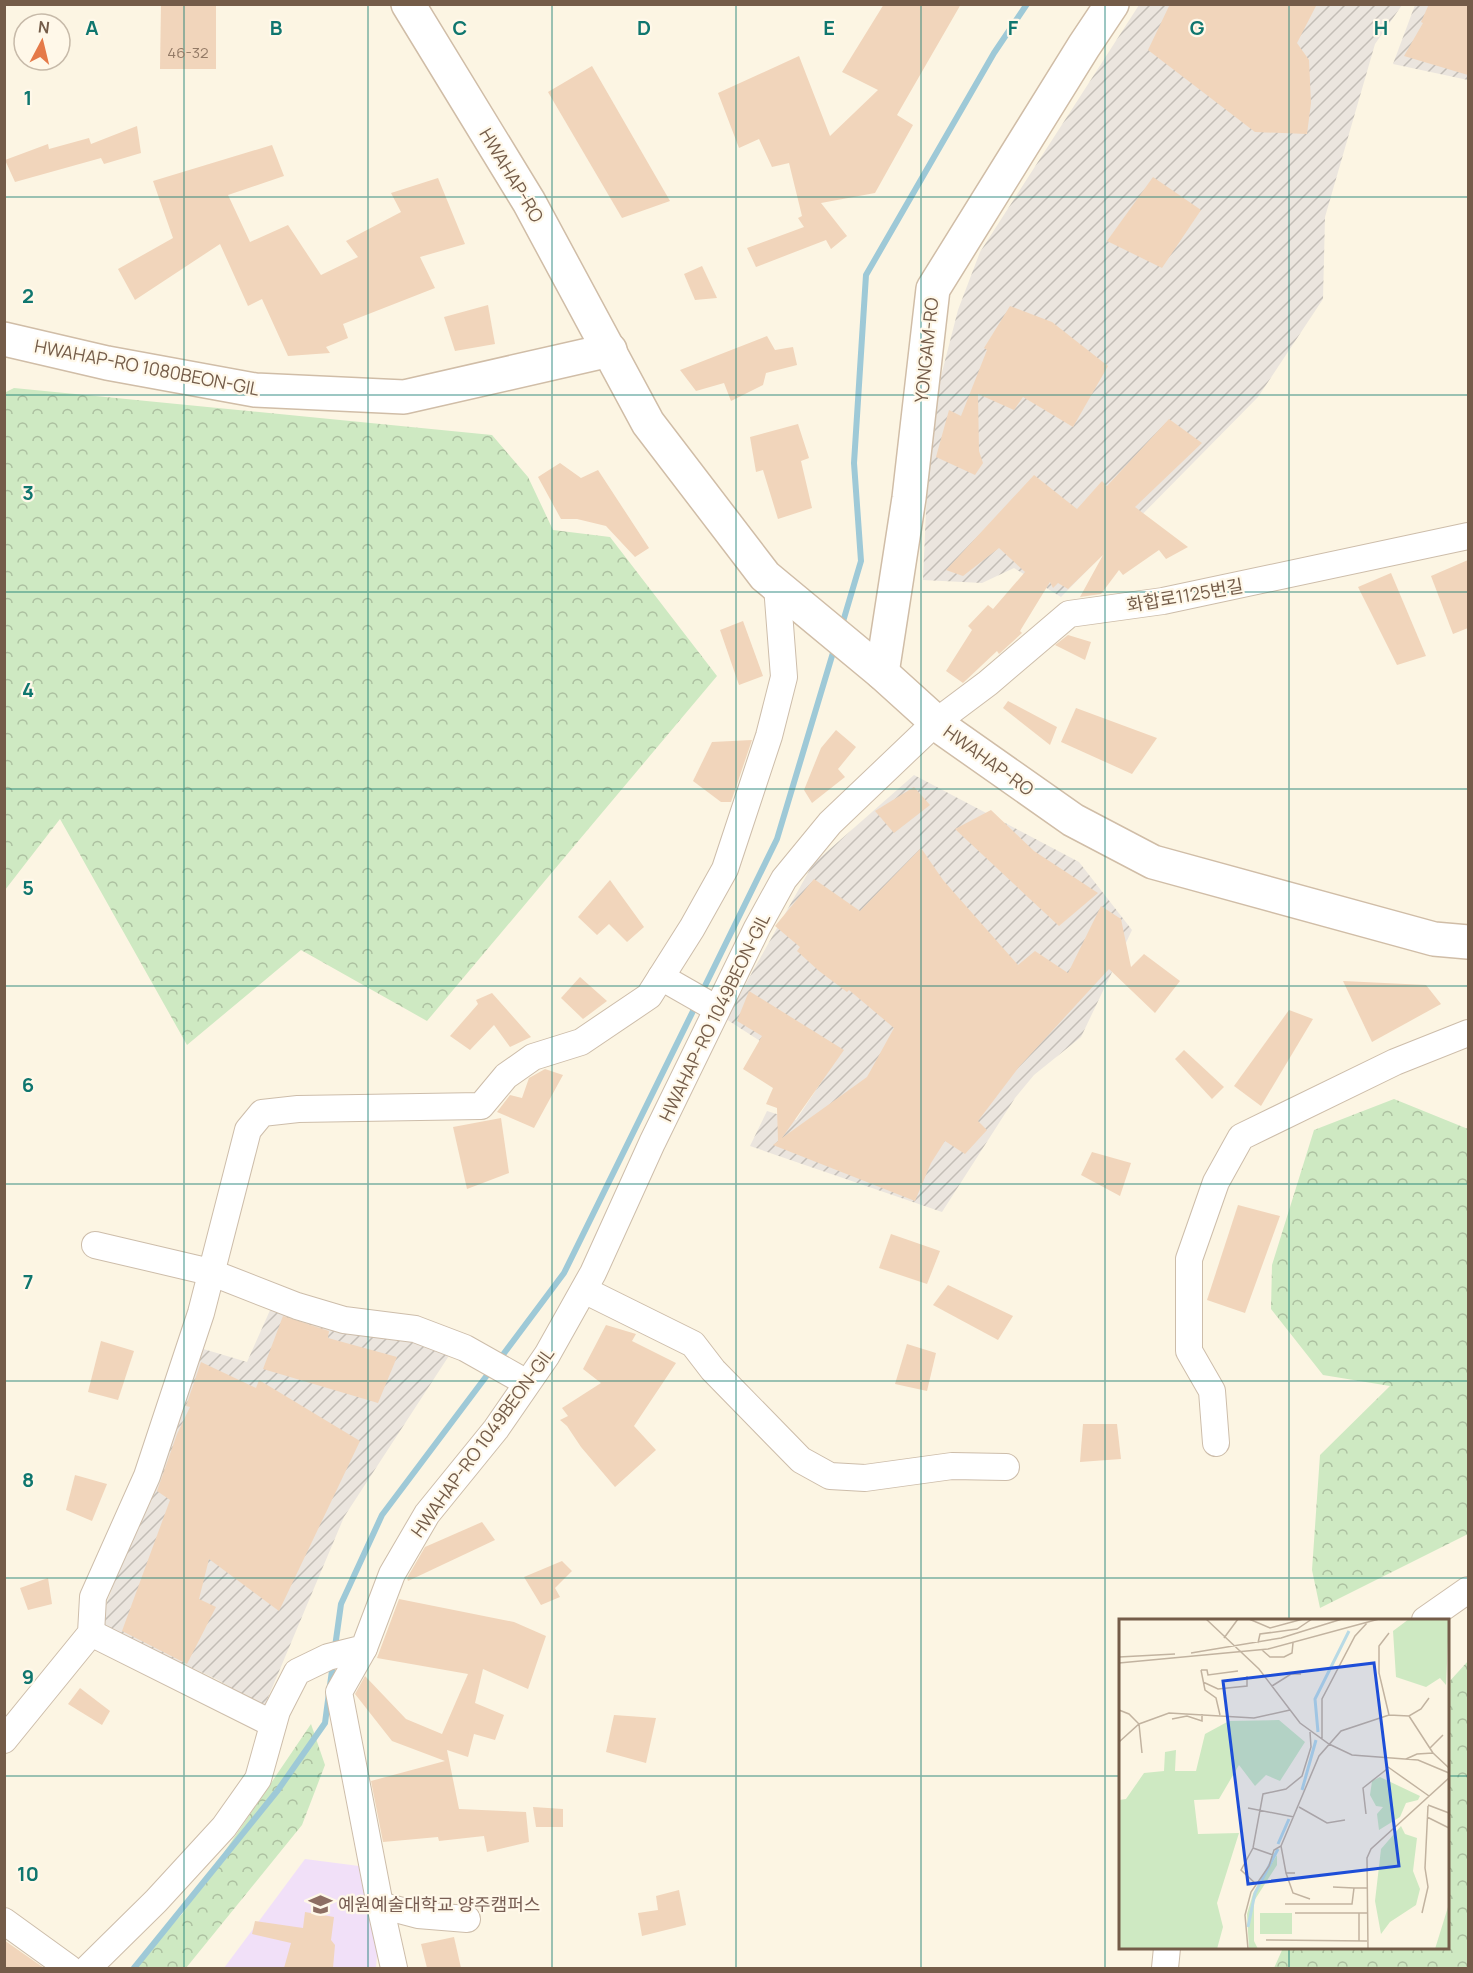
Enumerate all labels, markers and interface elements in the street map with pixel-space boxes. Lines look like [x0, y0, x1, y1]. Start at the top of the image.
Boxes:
north arrow [12, 12, 72, 72]
text: A [85, 14, 99, 41]
text: B [270, 14, 283, 41]
text: C [453, 14, 467, 41]
text: D [637, 14, 651, 41]
text: E [823, 14, 835, 41]
text: F [1008, 14, 1019, 41]
text: G [1190, 14, 1205, 41]
text: H [1374, 14, 1388, 41]
text: N [37, 15, 51, 39]
house number: 46-32 [167, 42, 209, 63]
text: 1 [24, 84, 32, 111]
street label: HWAHAP-RO [474, 123, 550, 227]
text: 2 [22, 282, 34, 309]
street label: YONGAM-RO [909, 296, 943, 404]
street label: HWAHAP-RO 1080BEON-GIL [33, 333, 261, 401]
text: 3 [22, 479, 34, 506]
street label: 화합로1125번길 [1125, 573, 1245, 617]
text: 4 [22, 676, 34, 703]
street label: HWAHAP-RO [939, 719, 1039, 801]
text: 5 [22, 874, 34, 901]
street label: HWAHAP-RO 1049BEON-GIL [653, 909, 775, 1125]
text: 6 [22, 1071, 34, 1098]
text: 7 [23, 1268, 33, 1295]
street label: HWAHAP-RO 1049BEON-GIL [405, 1342, 559, 1542]
text: 8 [22, 1466, 34, 1493]
inset map [1119, 1619, 1449, 1949]
text: 9 [22, 1663, 34, 1690]
text: 10 [17, 1860, 39, 1887]
school or university icon: 예원예술대학교 양주캠퍼스 [307, 1891, 333, 1917]
place label: 예원예술대학교 양주캠퍼스 [338, 1892, 540, 1916]

